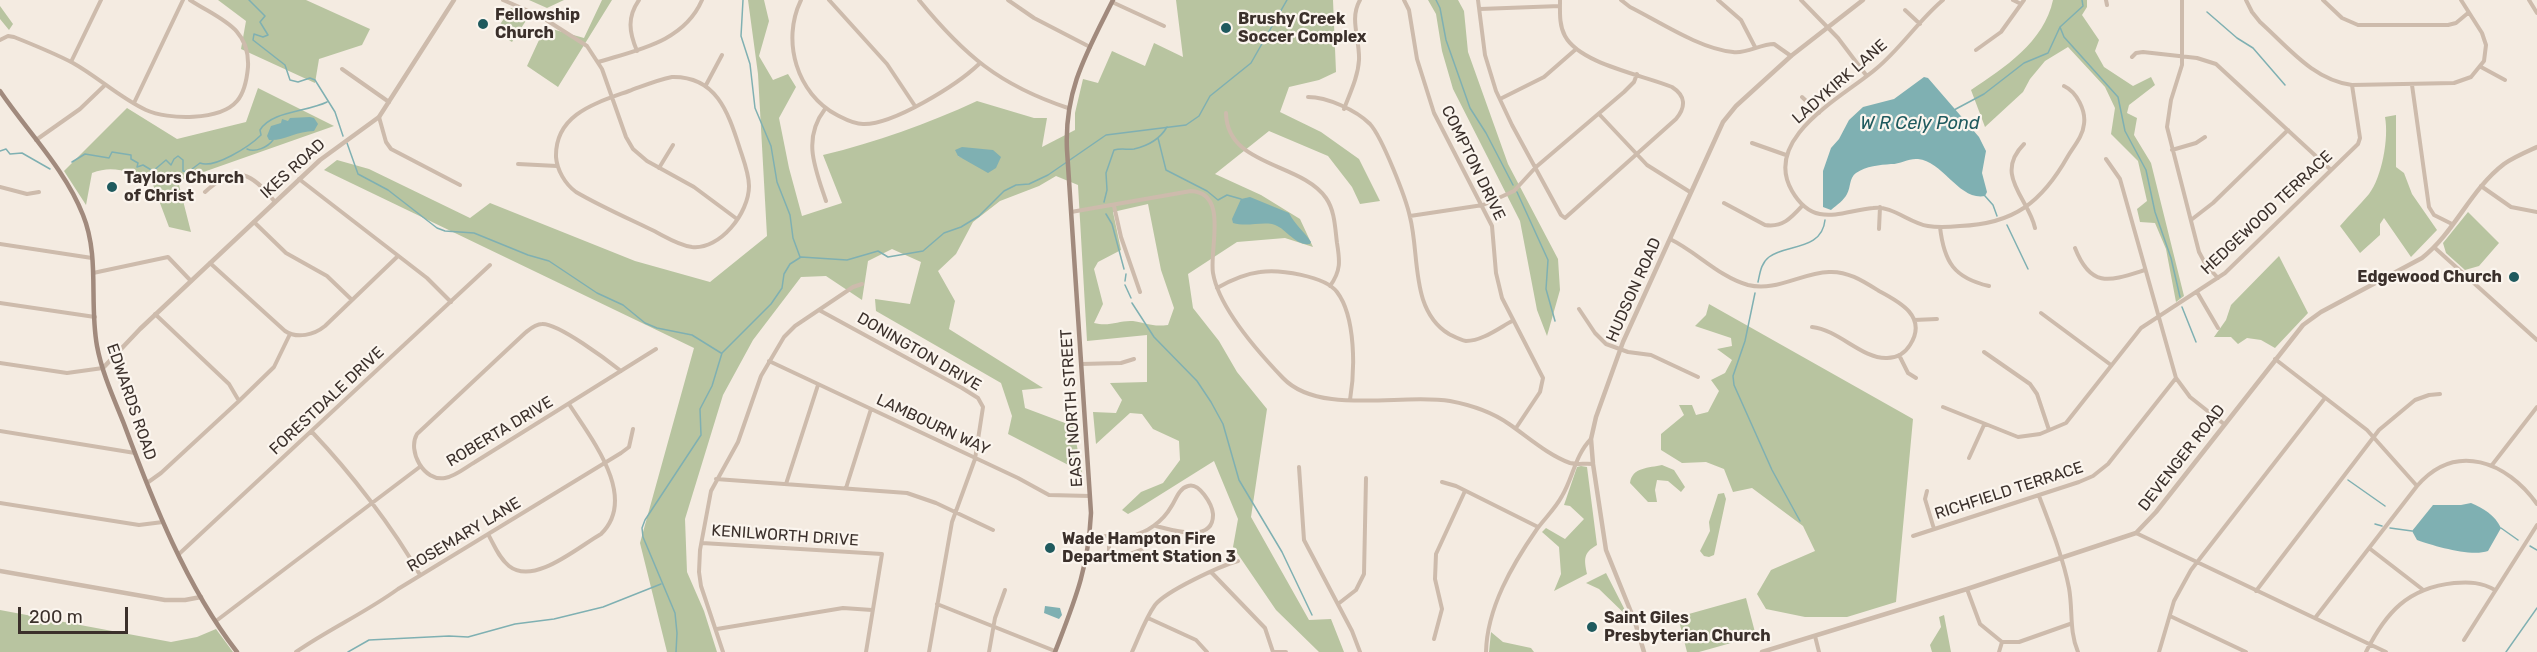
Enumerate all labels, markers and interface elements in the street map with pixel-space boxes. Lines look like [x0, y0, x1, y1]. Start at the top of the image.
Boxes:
place label: Fellowship Church [495, 5, 580, 43]
place label: Brushy Creek Soccer Complex [1238, 9, 1366, 47]
marker: Fellowship Church [476, 17, 490, 31]
marker: Brushy Creek Soccer Complex [1219, 21, 1233, 35]
street label: LADYKIRK LANE [1789, 36, 1891, 128]
street label: COMPTON DRIVE [1437, 102, 1509, 224]
water label: W R Cely Pond [1860, 113, 1980, 135]
street label: IKES ROAD [257, 135, 329, 203]
street label: HEDGEWOOD TERRACE [2197, 147, 2337, 279]
place label: Taylors Church of Christ [124, 168, 244, 206]
marker: Taylors Church of Christ [105, 180, 119, 194]
street label: HUDSON ROAD [1602, 235, 1666, 345]
place label: Edgewood Church [2357, 267, 2502, 287]
marker: Edgewood Church [2507, 270, 2521, 284]
street label: DONINGTON DRIVE [854, 309, 984, 395]
street label: EAST NORTH STREET [1057, 328, 1087, 488]
street label: EDWARDS ROAD [102, 341, 160, 463]
street label: FORESTDALE DRIVE [266, 343, 388, 459]
street label: LAMBOURN WAY [873, 390, 993, 460]
street label: ROBERTA DRIVE [443, 393, 557, 471]
street label: DEVENGER ROAD [2135, 401, 2229, 515]
street label: RICHFIELD TERRACE [1932, 458, 2086, 524]
street label: ROSEMARY LANE [404, 493, 524, 577]
street label: KENILWORTH DRIVE [711, 521, 859, 551]
place label: Wade Hampton Fire Department Station 3 [1062, 529, 1236, 567]
marker: Wade Hampton Fire Department Station 3 [1043, 541, 1057, 555]
scale bar [21, 595, 130, 633]
text: 200 m [29, 606, 83, 628]
place label: Saint Giles Presbyterian Church [1604, 608, 1771, 646]
marker: Saint Giles Presbyterian Church [1585, 620, 1599, 634]

